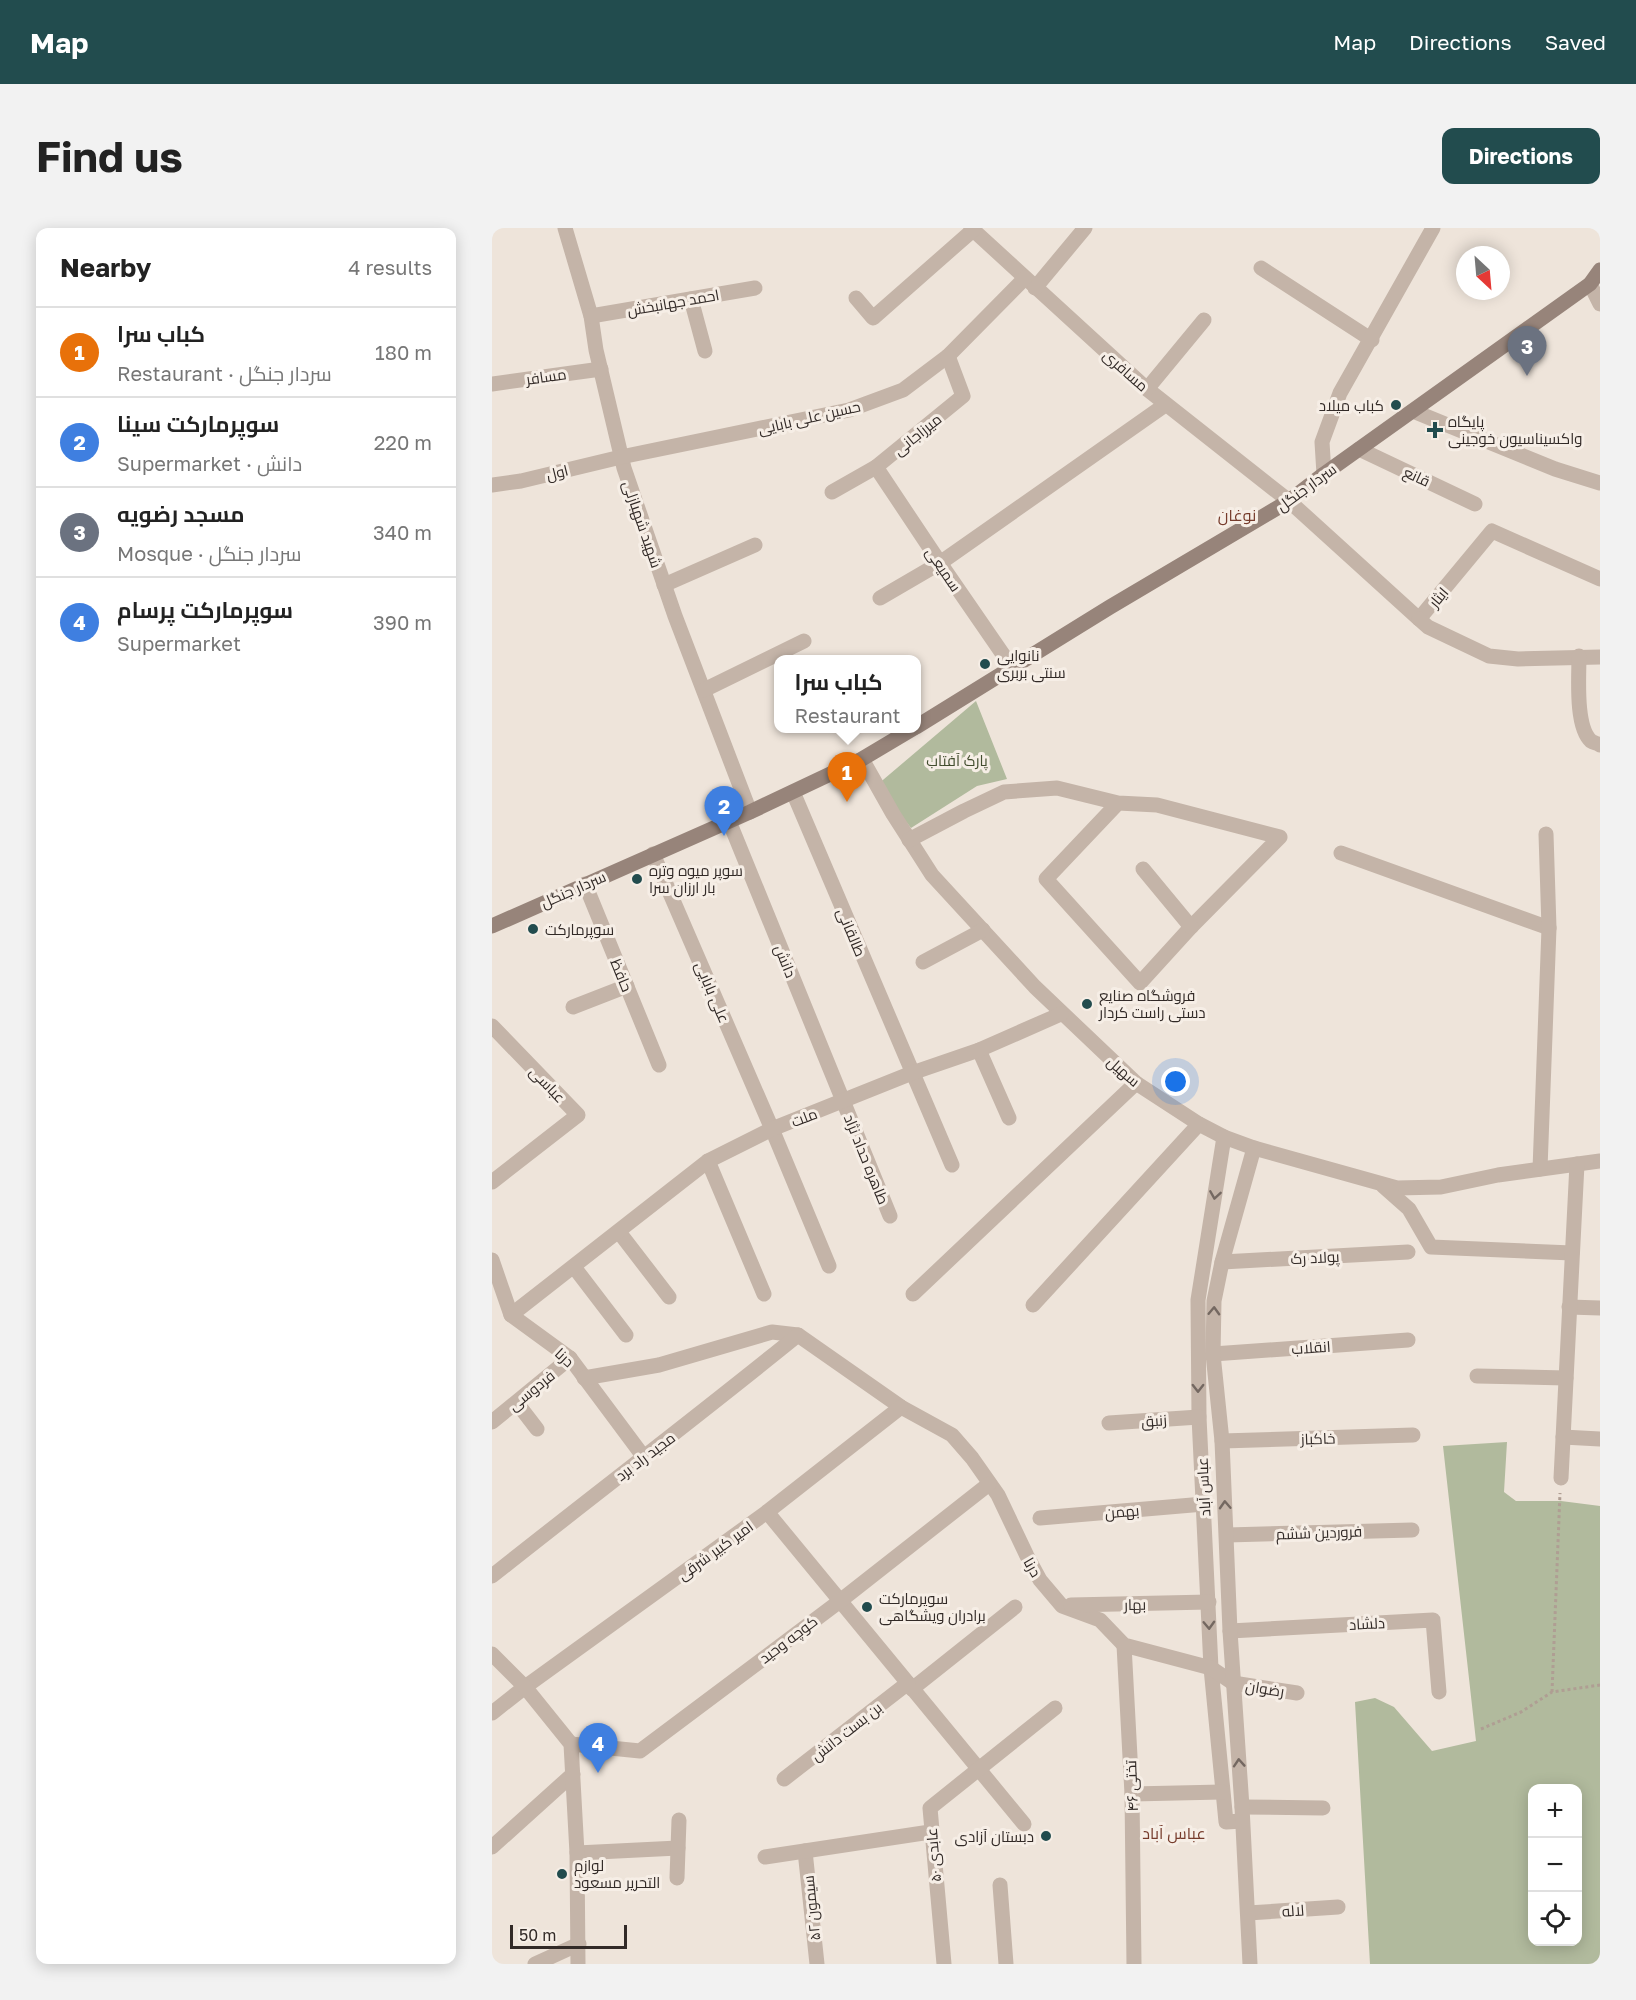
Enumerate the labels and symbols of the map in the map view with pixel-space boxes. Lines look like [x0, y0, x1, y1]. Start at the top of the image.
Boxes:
north arrow [1456, 246, 1510, 300]
street label: احمد جهانبخش [626, 285, 721, 321]
pin: 3 [1508, 326, 1546, 376]
street label: مسافری [1099, 345, 1152, 396]
street label: مسافر [524, 364, 567, 389]
street label: حسین علی بابایی [756, 396, 862, 439]
place label: کباب میلاد [1319, 396, 1384, 414]
marker: کباب میلاد [1389, 398, 1403, 412]
street label: میرزاجانی [889, 409, 946, 460]
place label: پایگاه واکسیناسیون خوجینی [1448, 412, 1582, 449]
marker: پایگاه واکسیناسیون خوجینی [1426, 421, 1444, 439]
street label: سردار جنگل [1273, 459, 1341, 516]
street label: اول [544, 461, 570, 484]
street label: قانع [1400, 462, 1433, 493]
street label: شهید شهبازلی [618, 478, 666, 571]
district label: نوغان [1218, 505, 1256, 526]
street label: سمیعی [921, 543, 965, 596]
street label: ایثار [1424, 583, 1452, 612]
place label: نانوایی سنتی بربری [997, 646, 1066, 683]
marker: نانوایی سنتی بربری [978, 657, 992, 671]
park label: پارک آفتاب [926, 751, 988, 771]
pin: 1 [828, 752, 866, 802]
pin: 2 [704, 786, 744, 836]
place label: سوپر میوه وتره بار ارزان سرا [649, 861, 743, 898]
street label: سردار جنگل [538, 867, 609, 913]
marker: سوپر میوه وتره بار ارزان سرا [630, 872, 644, 886]
street label: طالقانی [832, 905, 870, 960]
place label: سوپرمارکت [545, 920, 614, 940]
marker: سوپرمارکت [526, 922, 540, 936]
street label: دانش [769, 942, 801, 981]
street label: حافظ [607, 956, 637, 994]
street label: علی بابایی [690, 959, 734, 1026]
place label: فروشگاه صنایع دستی راست کردار [1098, 986, 1206, 1023]
marker: فروشگاه صنایع دستی راست کردار [1080, 997, 1094, 1011]
street label: سهیل [1103, 1052, 1144, 1092]
street label: عباسی [525, 1062, 570, 1107]
your location [1161, 1067, 1190, 1096]
street label: ملت [788, 1104, 820, 1130]
street label: طاهره حداد نژاد [840, 1111, 893, 1207]
one-way arrow [1209, 1190, 1221, 1199]
street label: پولاد رک [1290, 1247, 1340, 1269]
one-way arrow [1208, 1306, 1220, 1315]
street label: انقلاب [1291, 1337, 1331, 1357]
street label: درنا [551, 1344, 578, 1371]
street label: فردوسی [504, 1366, 559, 1416]
one-way arrow [1192, 1384, 1205, 1393]
street label: زنبق [1141, 1410, 1168, 1432]
street label: مجید راد برد [612, 1428, 679, 1485]
street label: خاکباز [1299, 1428, 1336, 1449]
street label: عباس آباد [1192, 1457, 1216, 1517]
street label: بهمن [1104, 1501, 1140, 1523]
one-way arrow [1219, 1501, 1232, 1510]
street label: امیر کبیر شرقی [674, 1517, 757, 1585]
street label: فروردین ششم [1276, 1521, 1363, 1545]
street label: درنا [1019, 1554, 1046, 1580]
place label: سوپرمارکت برادران ویشگاهی [879, 1589, 986, 1626]
street label: بهار [1123, 1595, 1146, 1615]
marker: سوپرمارکت برادران ویشگاهی [860, 1600, 874, 1614]
street label: کوچه وحید [756, 1611, 822, 1668]
street label: دلشاد [1349, 1613, 1385, 1633]
one-way arrow [1203, 1621, 1216, 1630]
street label: رضوان [1244, 1676, 1286, 1702]
street label: بن بست دانش [807, 1698, 886, 1766]
pin: 4 [578, 1724, 618, 1773]
one-way arrow [1233, 1758, 1246, 1767]
street label: تختی ۴۶ [1121, 1760, 1143, 1812]
district label: عباس آباد [1142, 1823, 1206, 1844]
street label: عابدی ۵۰ [922, 1827, 946, 1883]
place label: دبستان آزادی [955, 1827, 1034, 1847]
marker: دبستان آزادی [1039, 1829, 1053, 1843]
place label: لوازم التحریر مسعود [574, 1856, 660, 1892]
marker: لوازم التحریر مسعود [555, 1867, 569, 1881]
street label: سیمون ۵۲ [799, 1874, 825, 1941]
street label: لاله [1281, 1900, 1305, 1920]
scale bar [510, 1922, 627, 1950]

